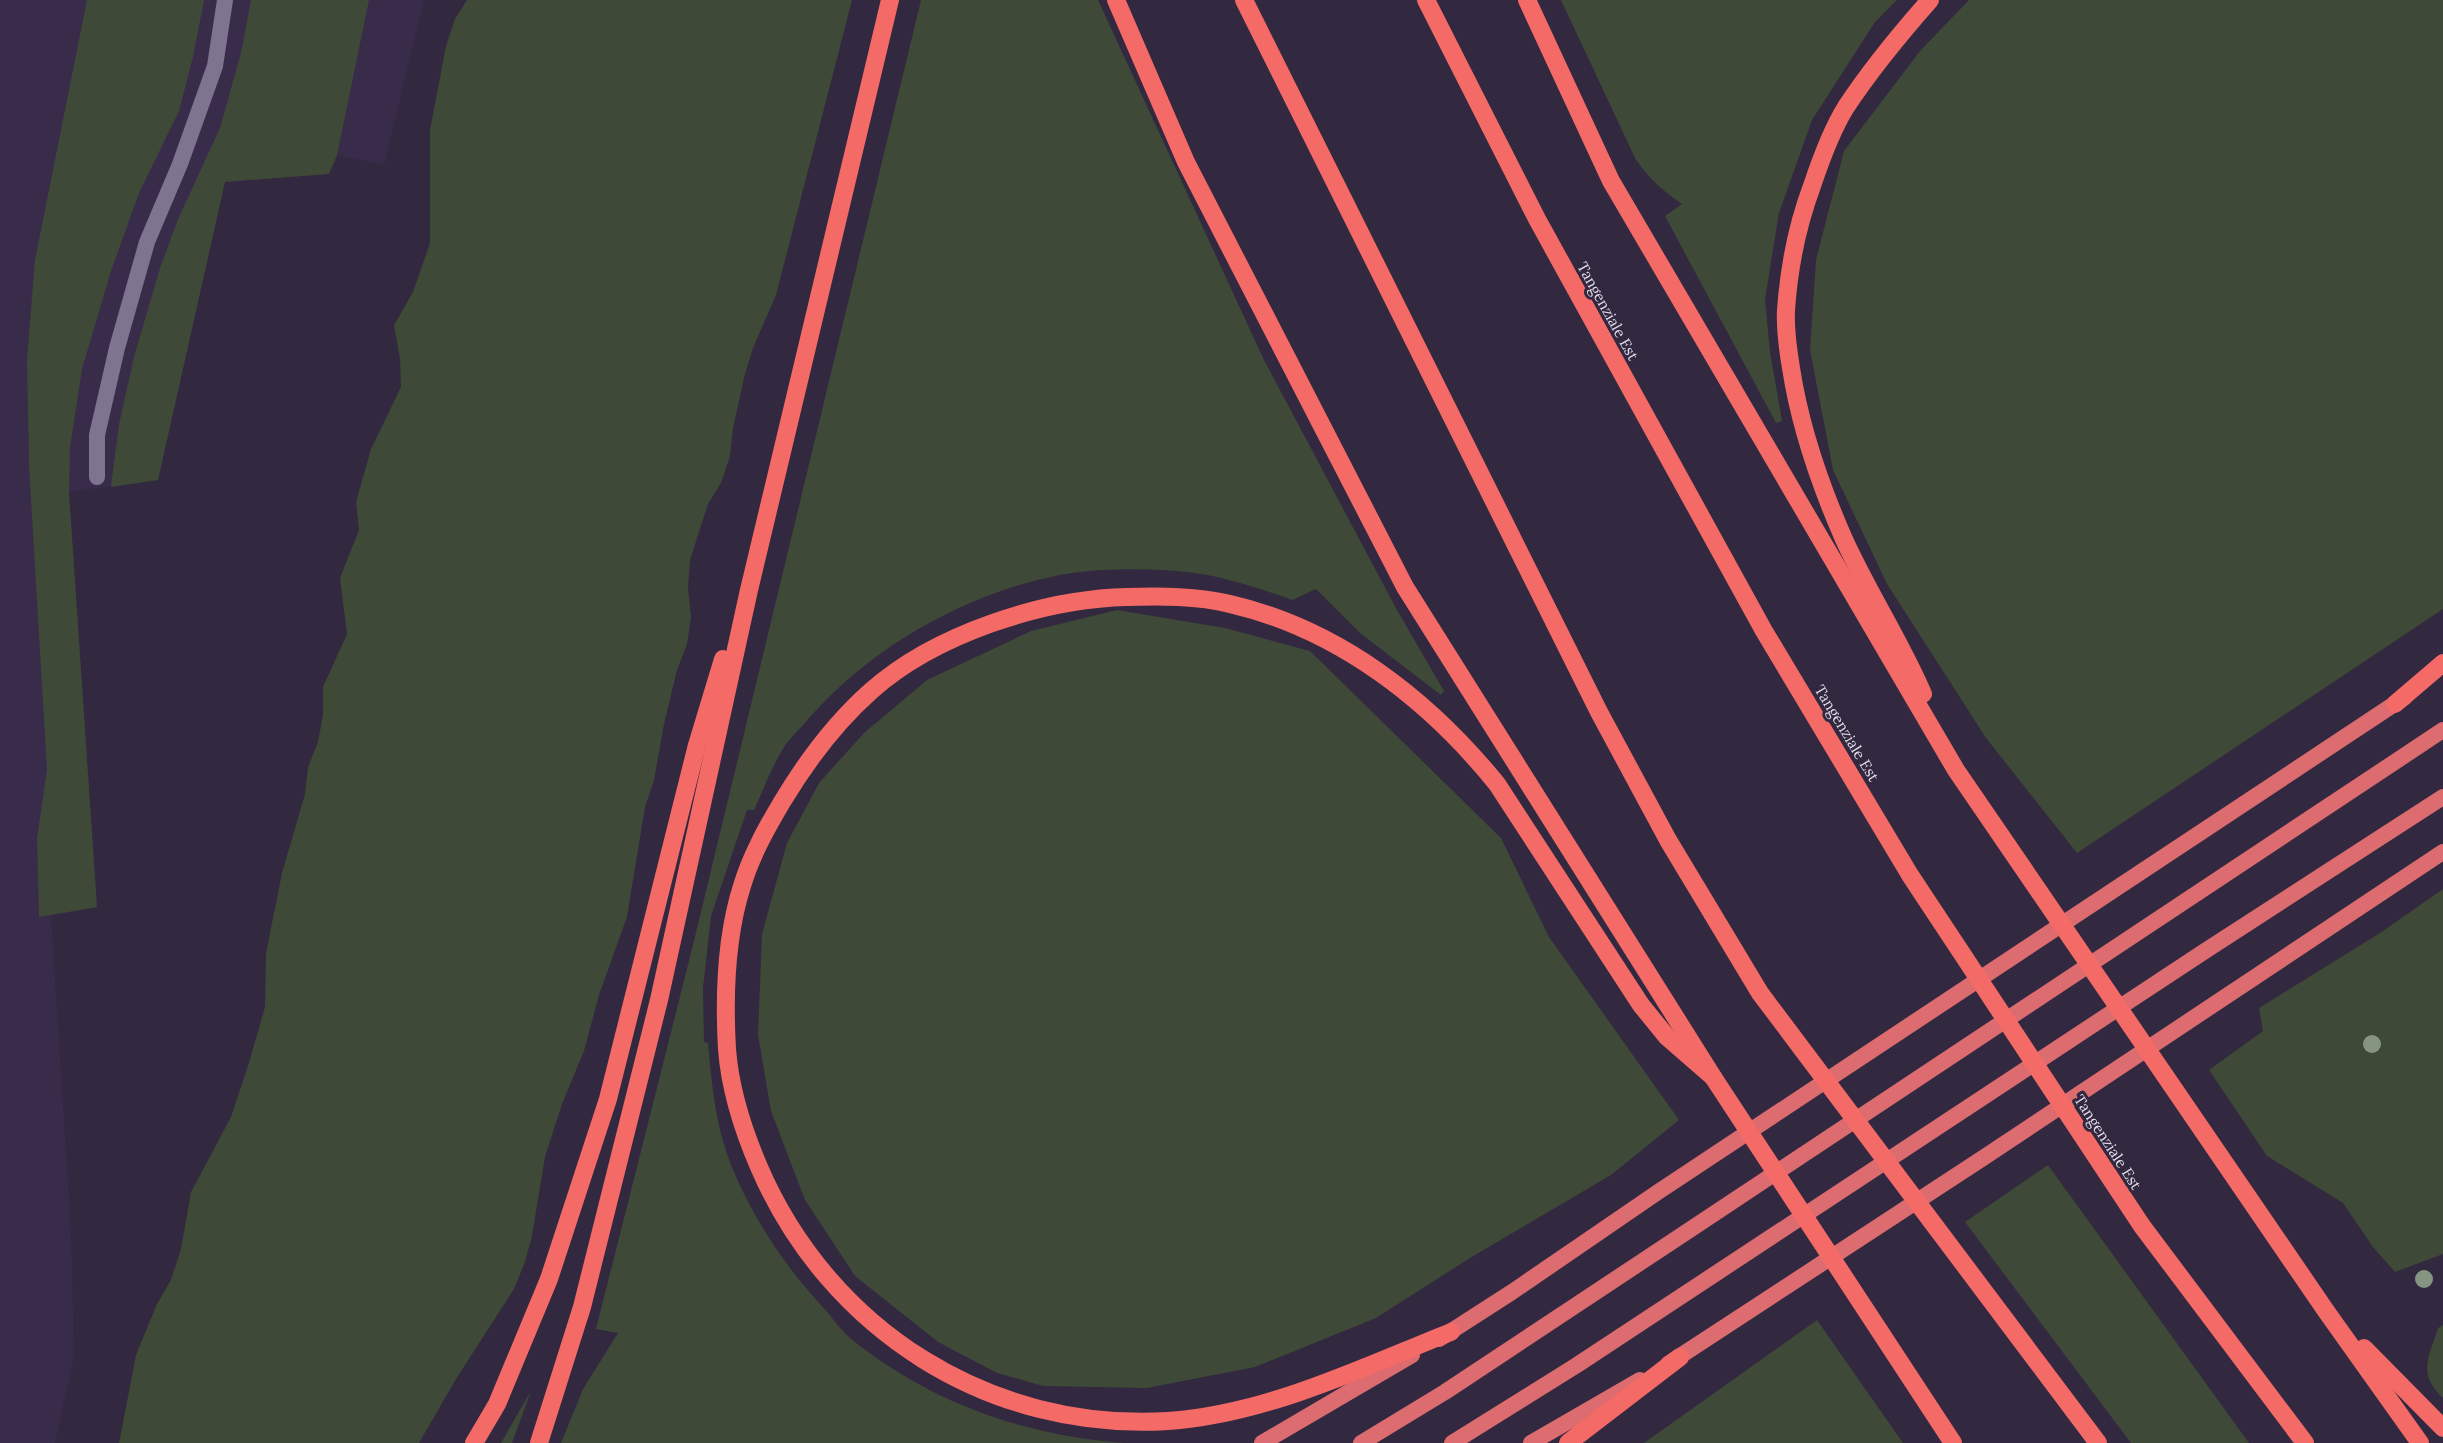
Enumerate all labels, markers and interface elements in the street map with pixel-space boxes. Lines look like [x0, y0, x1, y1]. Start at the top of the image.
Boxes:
street label: Tangenziale Est [1573, 259, 1643, 364]
street label: Tangenziale Est [1811, 681, 1883, 785]
street label: Tangenziale Est [2070, 1091, 2146, 1193]

